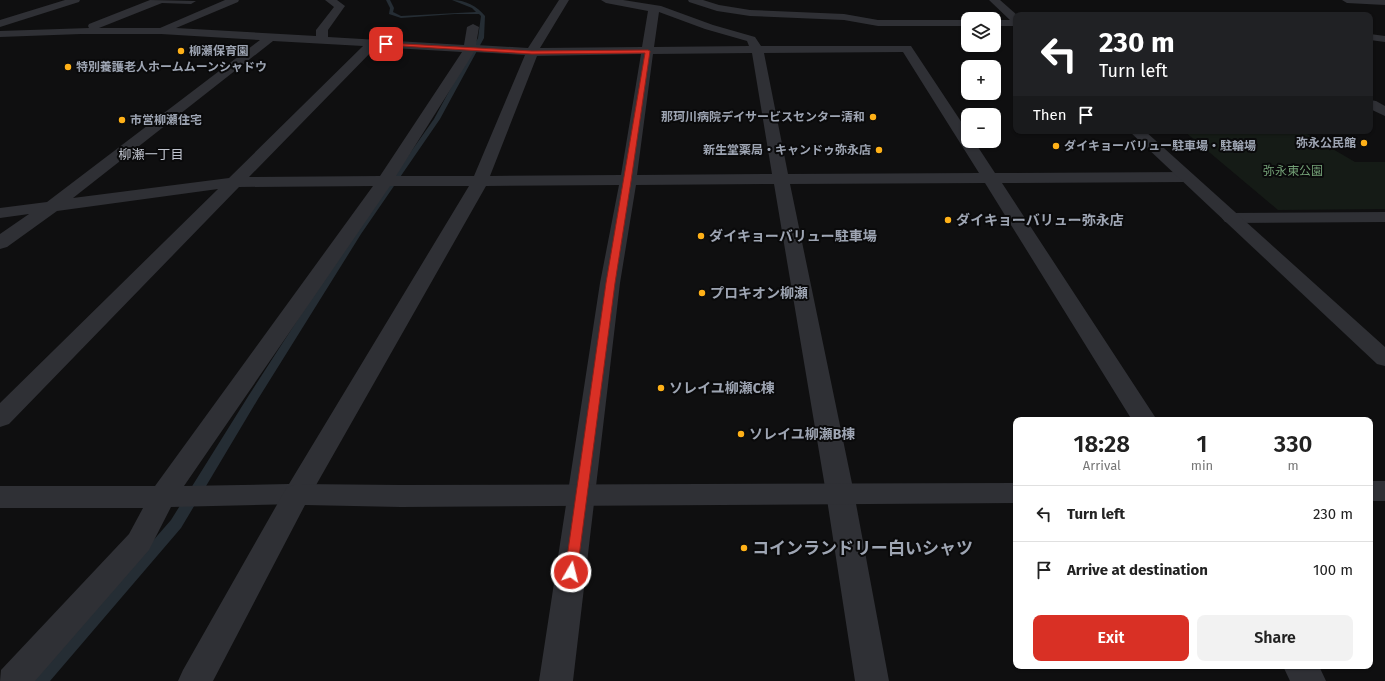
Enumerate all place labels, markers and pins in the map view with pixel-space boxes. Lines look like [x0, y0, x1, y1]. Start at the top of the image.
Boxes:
pin [369, 27, 403, 61]
place label: 柳瀬保育園 [189, 44, 249, 58]
marker: 柳瀬保育園 [176, 46, 186, 56]
place label: 特別養護老人ホームムーンシャドウ [76, 60, 267, 74]
marker: 特別養護老人ホームムーンシャドウ [63, 62, 73, 72]
place label: 那珂川病院デイサービスセンター清和 [661, 110, 865, 124]
marker: 那珂川病院デイサービスセンター清和 [868, 112, 878, 122]
place label: 市営柳瀬住宅 [130, 113, 202, 127]
marker: 市営柳瀬住宅 [117, 115, 127, 125]
place label: 弥永公民館 [1296, 136, 1356, 150]
marker: 弥永公民館 [1359, 138, 1369, 148]
place label: ダイキョーバリュー駐車場・駐輪場 [1064, 139, 1256, 153]
marker: ダイキョーバリュー駐車場・駐輪場 [1051, 141, 1061, 151]
place label: 新生堂薬局・キャンドゥ弥永店 [703, 143, 871, 157]
marker: 新生堂薬局・キャンドゥ弥永店 [874, 145, 884, 155]
place label: ダイキョーバリュー弥永店 [956, 212, 1124, 229]
marker: ダイキョーバリュー弥永店 [943, 215, 953, 225]
place label: ダイキョーバリュー駐車場 [709, 228, 877, 245]
marker: ダイキョーバリュー駐車場 [696, 231, 706, 241]
place label: プロキオン柳瀬 [710, 285, 808, 302]
marker: プロキオン柳瀬 [697, 288, 707, 298]
place label: ソレイユ柳瀬C棟 [669, 380, 775, 397]
marker: ソレイユ柳瀬C棟 [656, 383, 666, 393]
place label: ソレイユ柳瀬B棟 [749, 426, 855, 443]
marker: ソレイユ柳瀬B棟 [736, 429, 746, 439]
place label: コインランドリー白いシャツ [752, 538, 973, 559]
marker: コインランドリー白いシャツ [739, 543, 749, 553]

